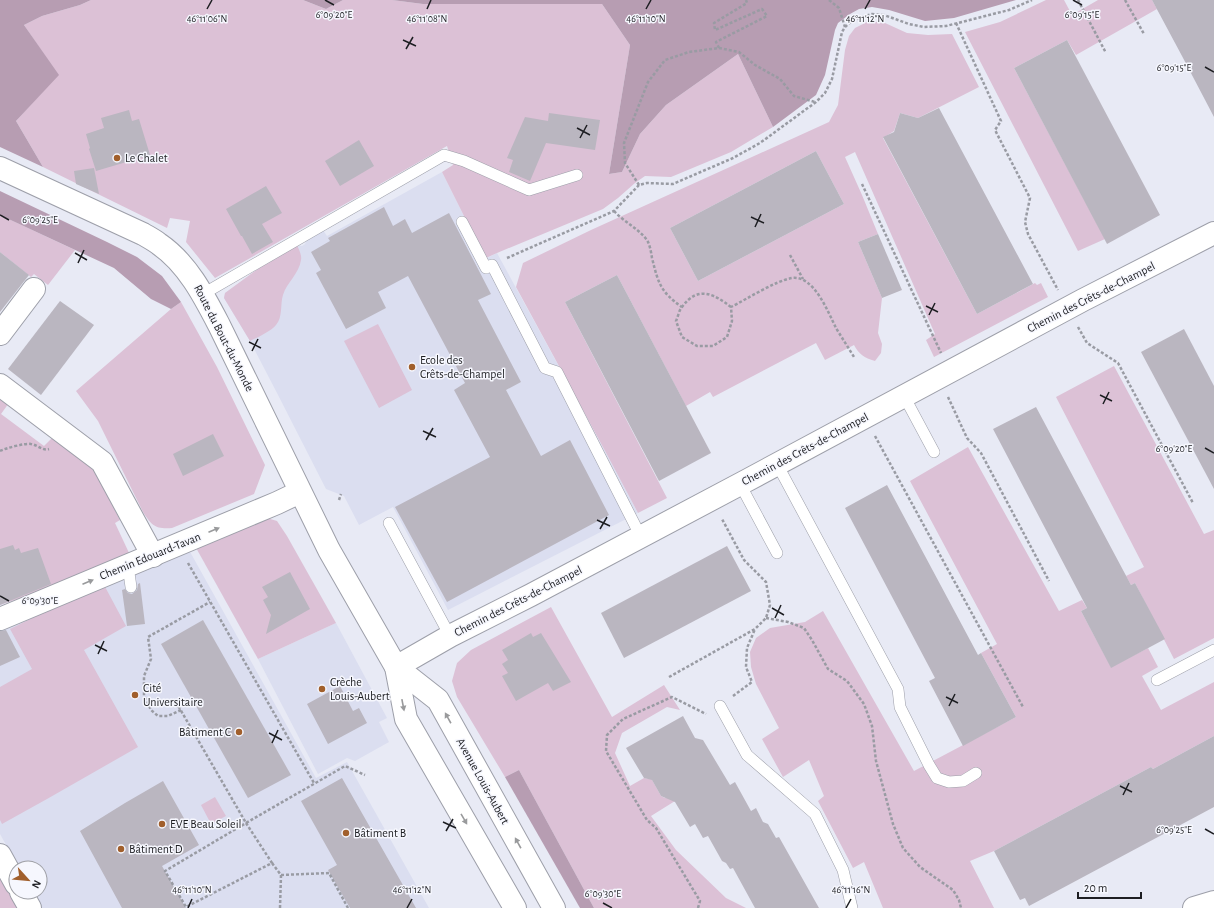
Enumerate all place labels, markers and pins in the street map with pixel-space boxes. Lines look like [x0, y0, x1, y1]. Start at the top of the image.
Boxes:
place label: Le Chalet [125, 152, 168, 164]
marker: Le Chalet [112, 153, 122, 163]
place label: Ecole des Crêts-de-Champel [420, 354, 505, 380]
marker: Ecole des Crêts-de-Champel [407, 362, 417, 372]
place label: Crèche Louis-Aubert [330, 676, 390, 702]
place label: Cité Universitaire [143, 682, 203, 708]
marker: Crèche Louis-Aubert [317, 684, 327, 694]
marker: Cité Universitaire [130, 690, 140, 700]
place label: Bâtiment C [179, 726, 231, 738]
marker: Bâtiment C [234, 727, 244, 737]
place label: EVE Beau Soleil [170, 818, 242, 830]
marker: EVE Beau Soleil [157, 819, 167, 829]
place label: Bâtiment B [354, 827, 406, 839]
marker: Bâtiment B [341, 828, 351, 838]
place label: Bâtiment D [129, 843, 183, 855]
marker: Bâtiment D [116, 844, 126, 854]

